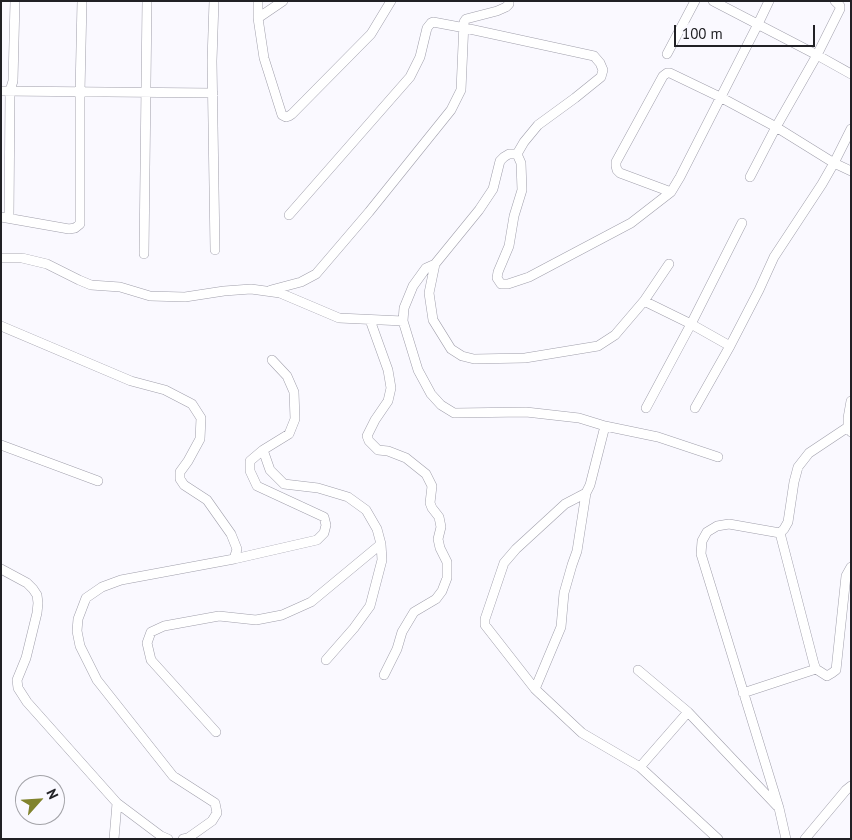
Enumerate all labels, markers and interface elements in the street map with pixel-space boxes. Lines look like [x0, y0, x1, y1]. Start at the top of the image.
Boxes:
scale bar [677, 15, 818, 47]
text: 100 m [682, 24, 723, 43]
north arrow [15, 775, 65, 825]
text: N [42, 786, 63, 802]

